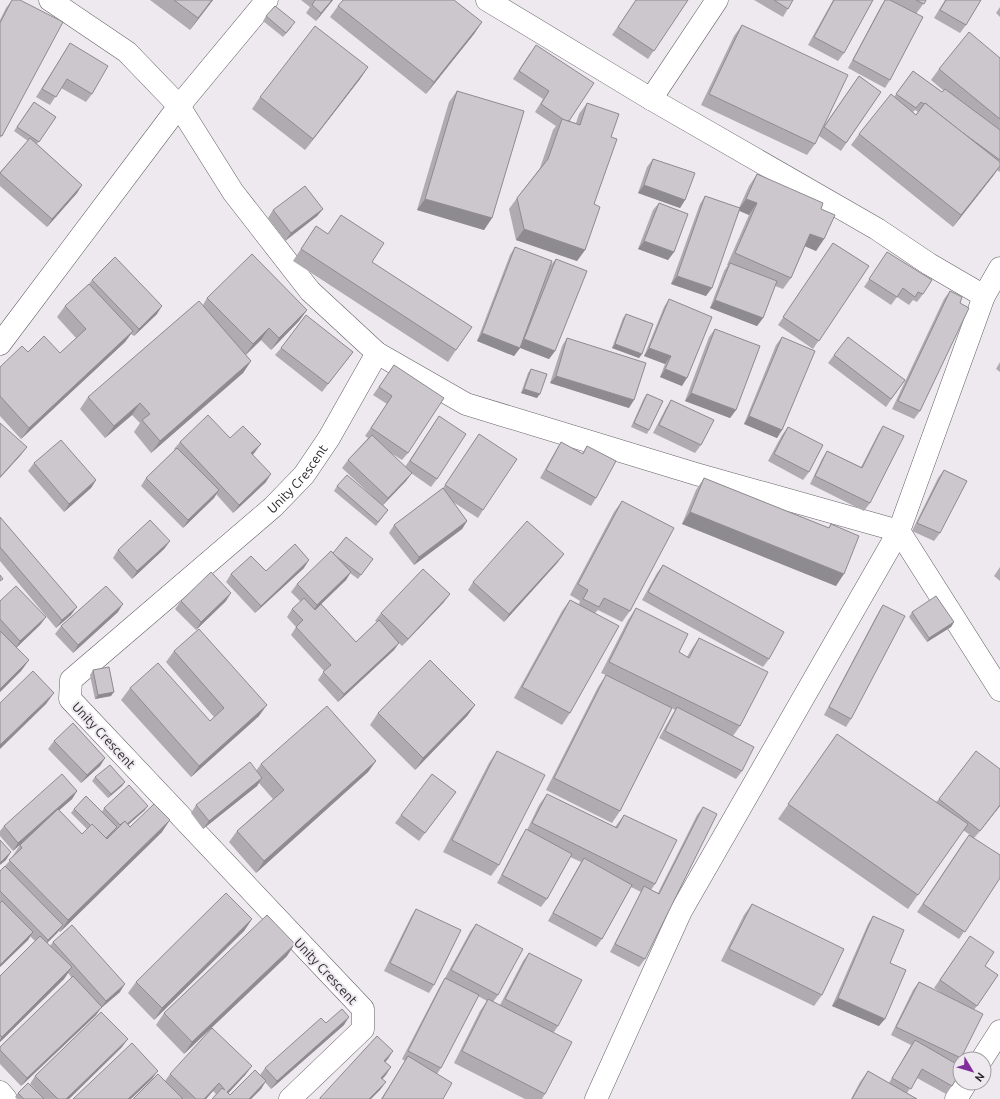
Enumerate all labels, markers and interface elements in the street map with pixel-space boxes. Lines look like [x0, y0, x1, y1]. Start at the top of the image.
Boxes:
street label: Unity Crescent [264, 442, 330, 516]
street label: Unity Crescent [70, 699, 138, 771]
street label: Unity Crescent [292, 935, 360, 1007]
north arrow [952, 1051, 992, 1091]
text: N [973, 1070, 987, 1084]

